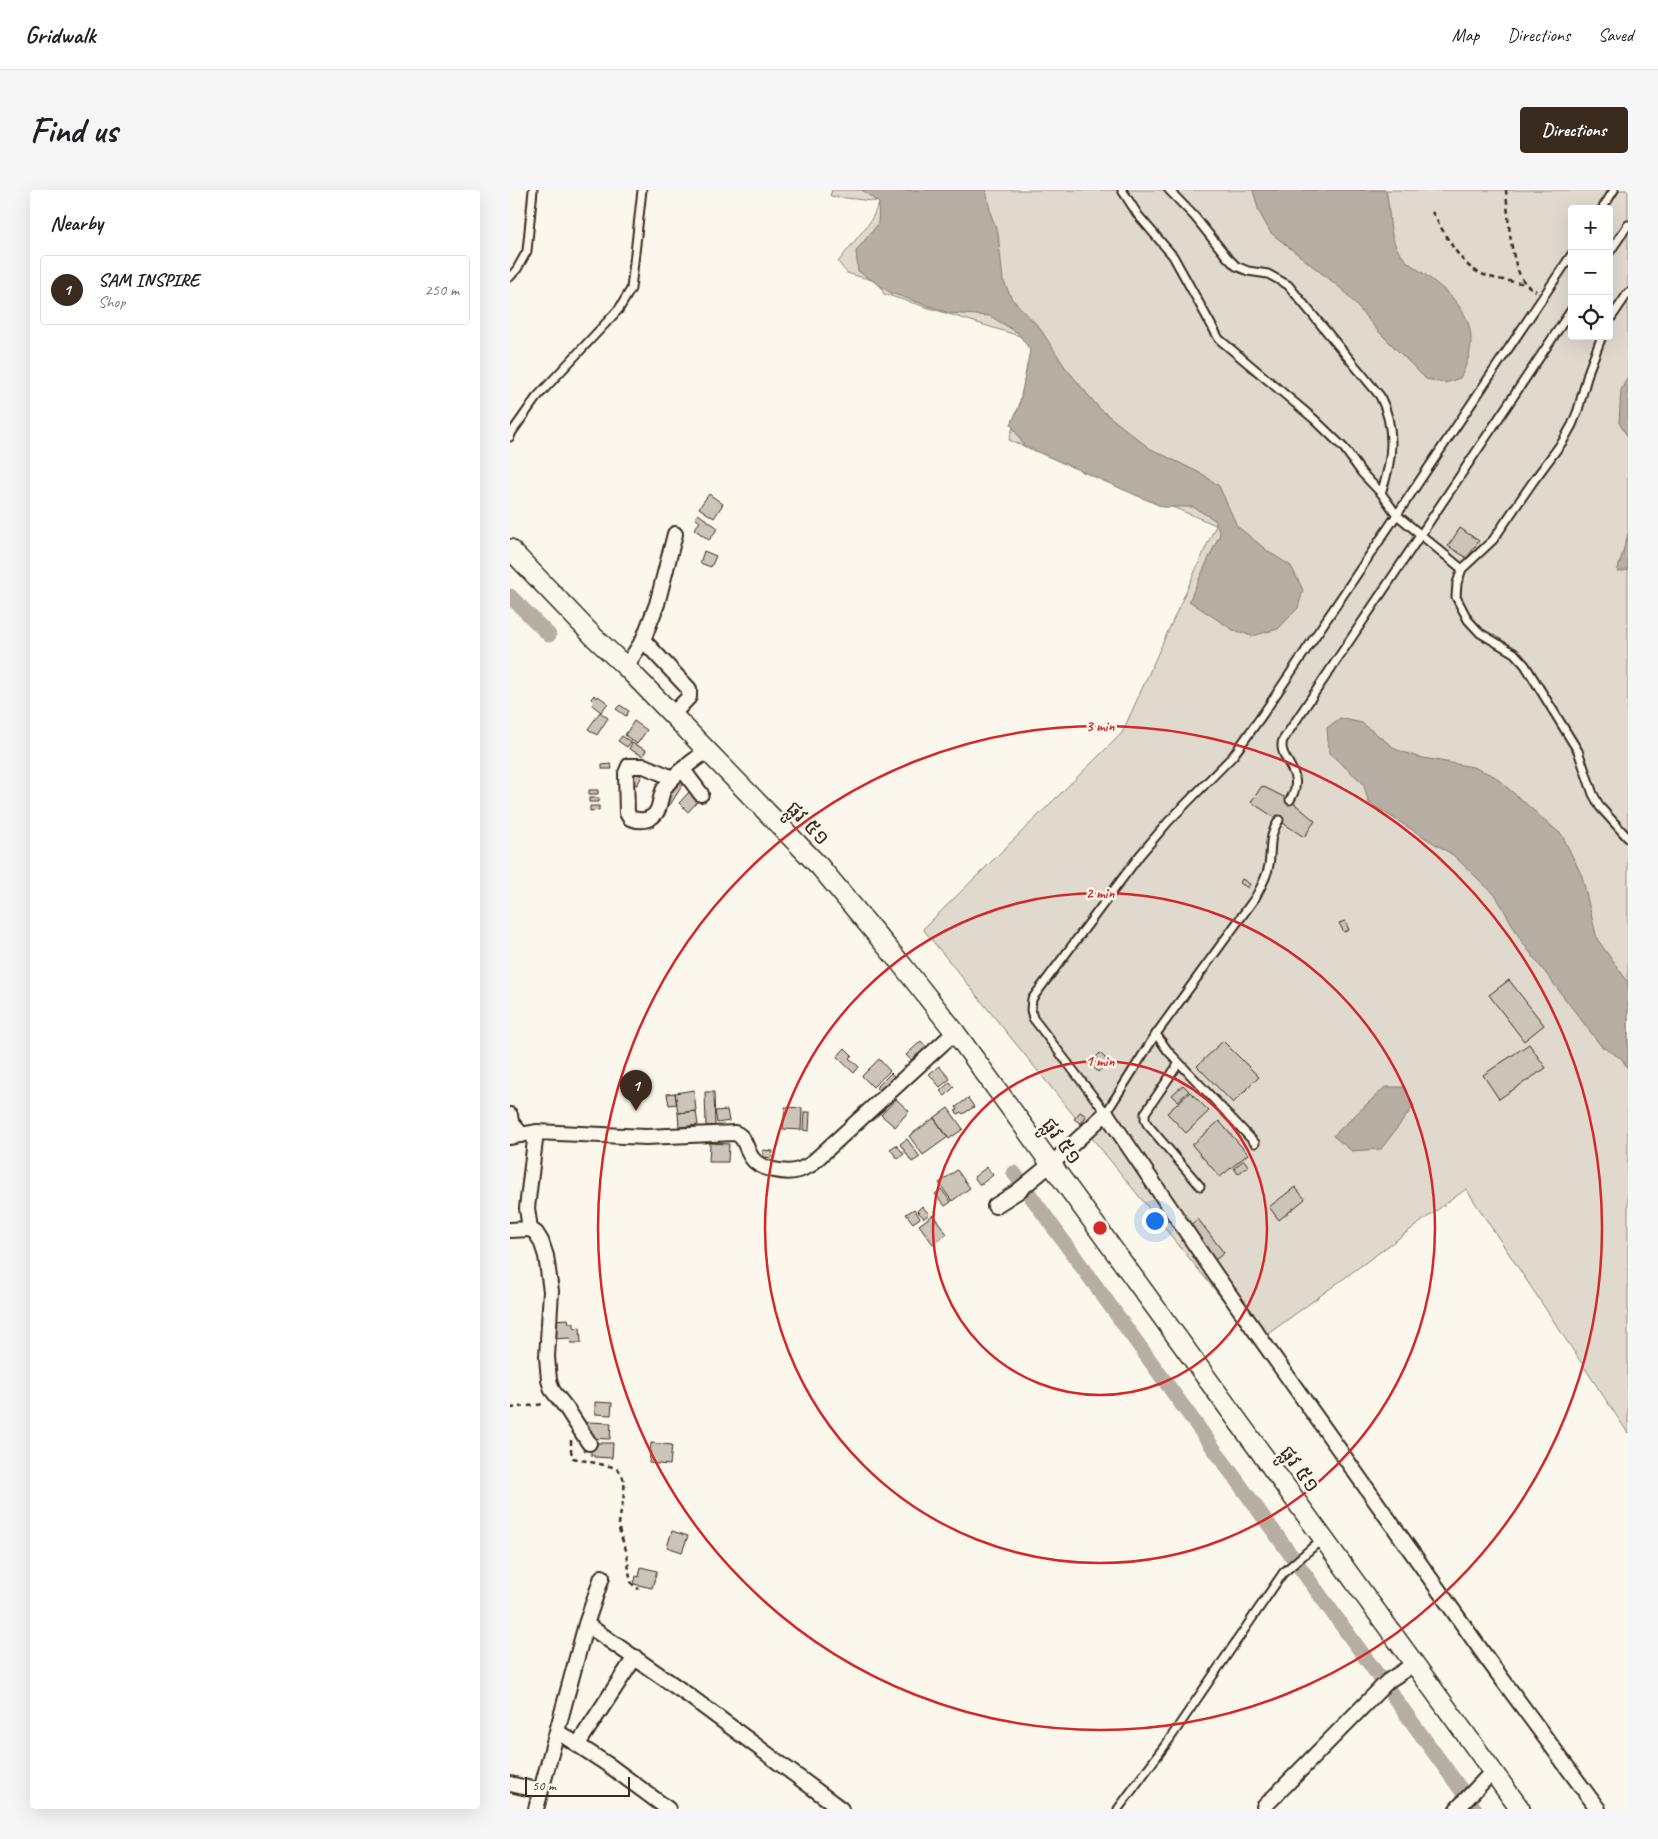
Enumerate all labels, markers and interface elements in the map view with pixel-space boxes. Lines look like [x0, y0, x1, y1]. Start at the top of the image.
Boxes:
text: Gridwalk [25, 20, 95, 50]
text: Map [1452, 24, 1479, 46]
text: Directions [1507, 24, 1570, 46]
text: Saved [1598, 24, 1633, 46]
button: Directions [1520, 107, 1628, 153]
text: Find us [30, 108, 117, 153]
map controls [1568, 205, 1613, 340]
button: + [1568, 205, 1613, 250]
text: Nearby [50, 210, 103, 236]
button: − [1568, 250, 1613, 295]
text: SAM INSPIRE [98, 268, 199, 292]
text: 1 [63, 280, 71, 300]
text: 250 m [425, 280, 459, 300]
text: Shop [98, 292, 125, 312]
button: locate [1568, 295, 1613, 340]
text: 3 min [1086, 717, 1115, 736]
street label: ផ្លូវ ៥១ [776, 795, 835, 855]
text: 2 min [1086, 884, 1115, 903]
text: 1 min [1086, 1052, 1115, 1071]
pin: 1 [620, 1070, 652, 1111]
street label: ផ្លូវ ៥១ [1031, 1112, 1088, 1173]
your location [1142, 1208, 1168, 1234]
centre of rings [1091, 1219, 1109, 1237]
street label: ផ្លូវ ៥១ [1269, 1440, 1326, 1501]
scale bar [525, 1774, 630, 1797]
text: 50 m [532, 1777, 556, 1794]

